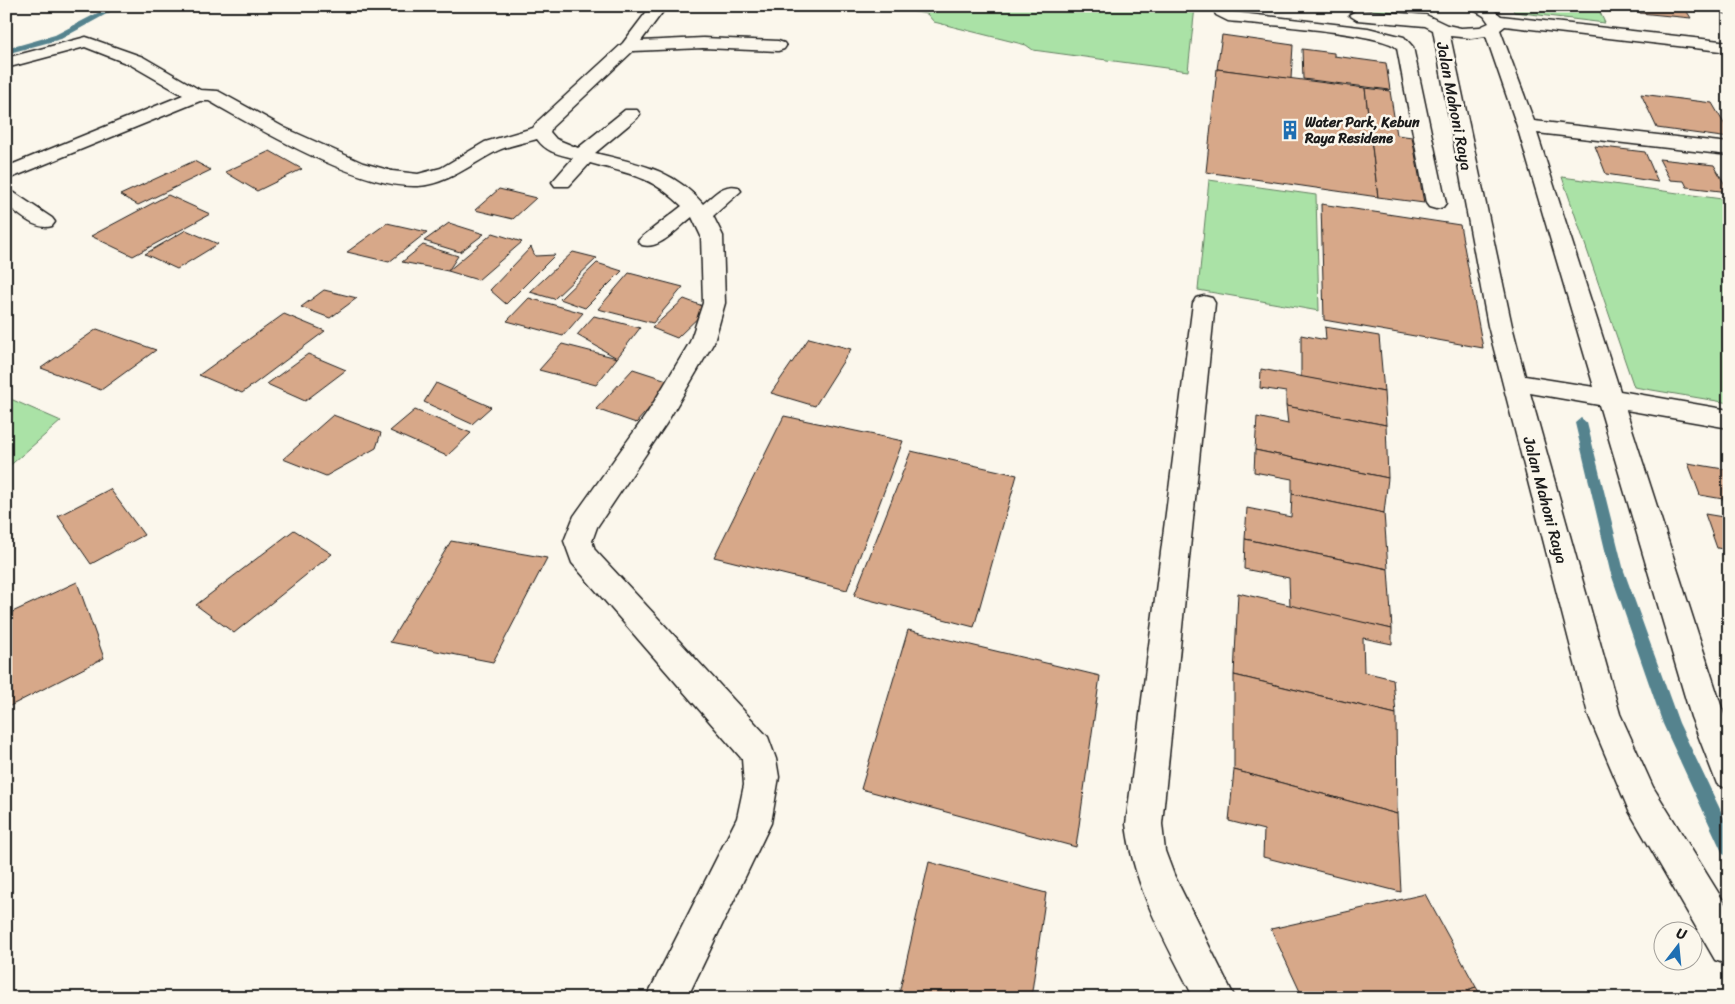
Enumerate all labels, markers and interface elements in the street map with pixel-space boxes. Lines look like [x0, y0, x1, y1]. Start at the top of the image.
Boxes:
street label: Jalan Mahoni Raya [1428, 38, 1481, 173]
place label: Water Park, Kebun Raya Residene [1304, 110, 1420, 151]
building icon: Water Park, Kebun Raya Residene [1279, 119, 1301, 141]
street label: Jalan Mahoni Raya [1514, 432, 1576, 567]
text: U [1674, 921, 1690, 947]
north arrow [1652, 922, 1702, 972]

